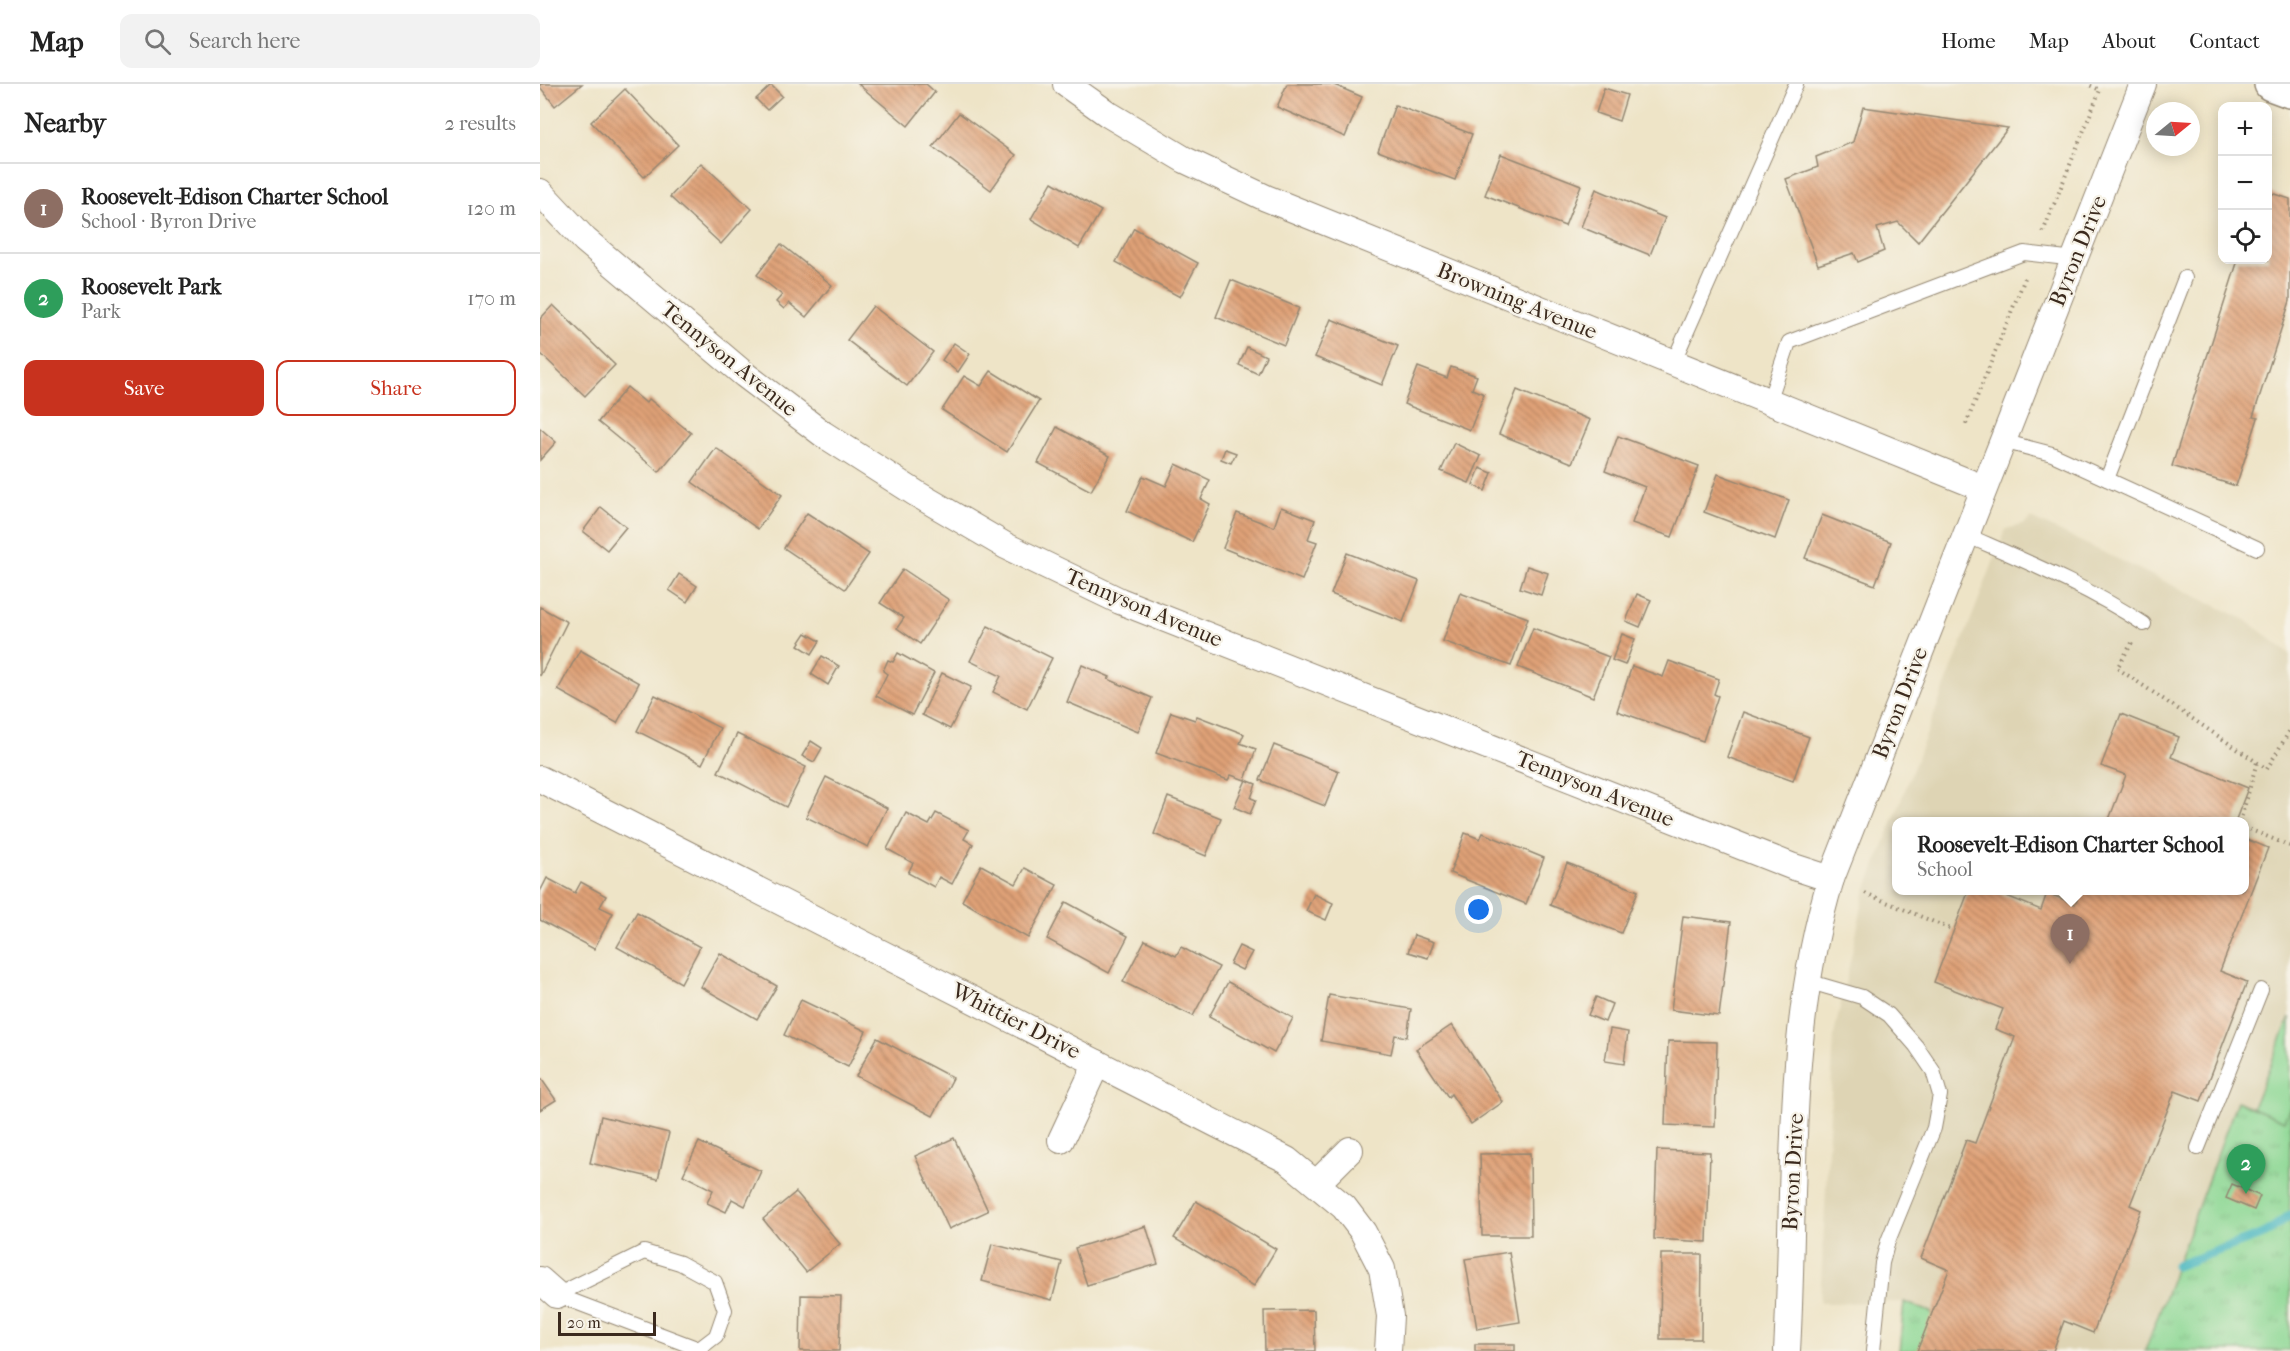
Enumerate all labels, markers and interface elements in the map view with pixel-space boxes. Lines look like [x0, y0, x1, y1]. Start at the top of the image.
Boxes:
search box [120, 14, 540, 68]
text: Map [30, 25, 84, 58]
icon: search [141, 25, 174, 58]
text: Search here [189, 28, 300, 54]
text: Home [1941, 29, 1996, 53]
text: Map [2029, 29, 2069, 53]
text: About [2102, 29, 2156, 53]
text: Contact [2189, 29, 2260, 53]
north arrow [2146, 102, 2200, 156]
map controls [2218, 102, 2272, 264]
button: + [2218, 102, 2272, 156]
text: Nearby [24, 108, 106, 139]
text: 2 results [445, 112, 516, 135]
button: − [2218, 156, 2272, 210]
text: Roosevelt-Edison Charter School [81, 184, 388, 210]
street label: Byron Drive [2044, 192, 2112, 310]
text: 1 [40, 197, 47, 220]
text: 120 m [467, 197, 516, 220]
text: School · Byron Drive [81, 210, 256, 233]
button: locate [2218, 210, 2272, 264]
street label: Browning Avenue [1433, 257, 1601, 345]
text: Roosevelt Park [81, 274, 221, 300]
text: 2 [38, 287, 49, 310]
text: 170 m [467, 287, 516, 310]
street label: Tennyson Avenue [656, 296, 803, 422]
text: Park [81, 300, 121, 323]
button: Save [24, 360, 264, 416]
button: Share [276, 360, 516, 416]
street label: Tennyson Avenue [1062, 563, 1227, 653]
street label: Byron Drive [1867, 643, 1933, 762]
street label: Tennyson Avenue [1512, 745, 1678, 833]
popup [1892, 817, 2249, 895]
text: Roosevelt-Edison Charter School [1917, 832, 2224, 858]
text: School [1917, 858, 1973, 881]
your location [1464, 895, 1493, 924]
pin: 1 [2050, 914, 2090, 964]
street label: Whittier Drive [946, 977, 1085, 1065]
street label: Byron Drive [1777, 1113, 1809, 1231]
pin: 2 [2226, 1144, 2266, 1194]
scale bar [558, 1309, 656, 1336]
text: 20 m [567, 1313, 601, 1332]

